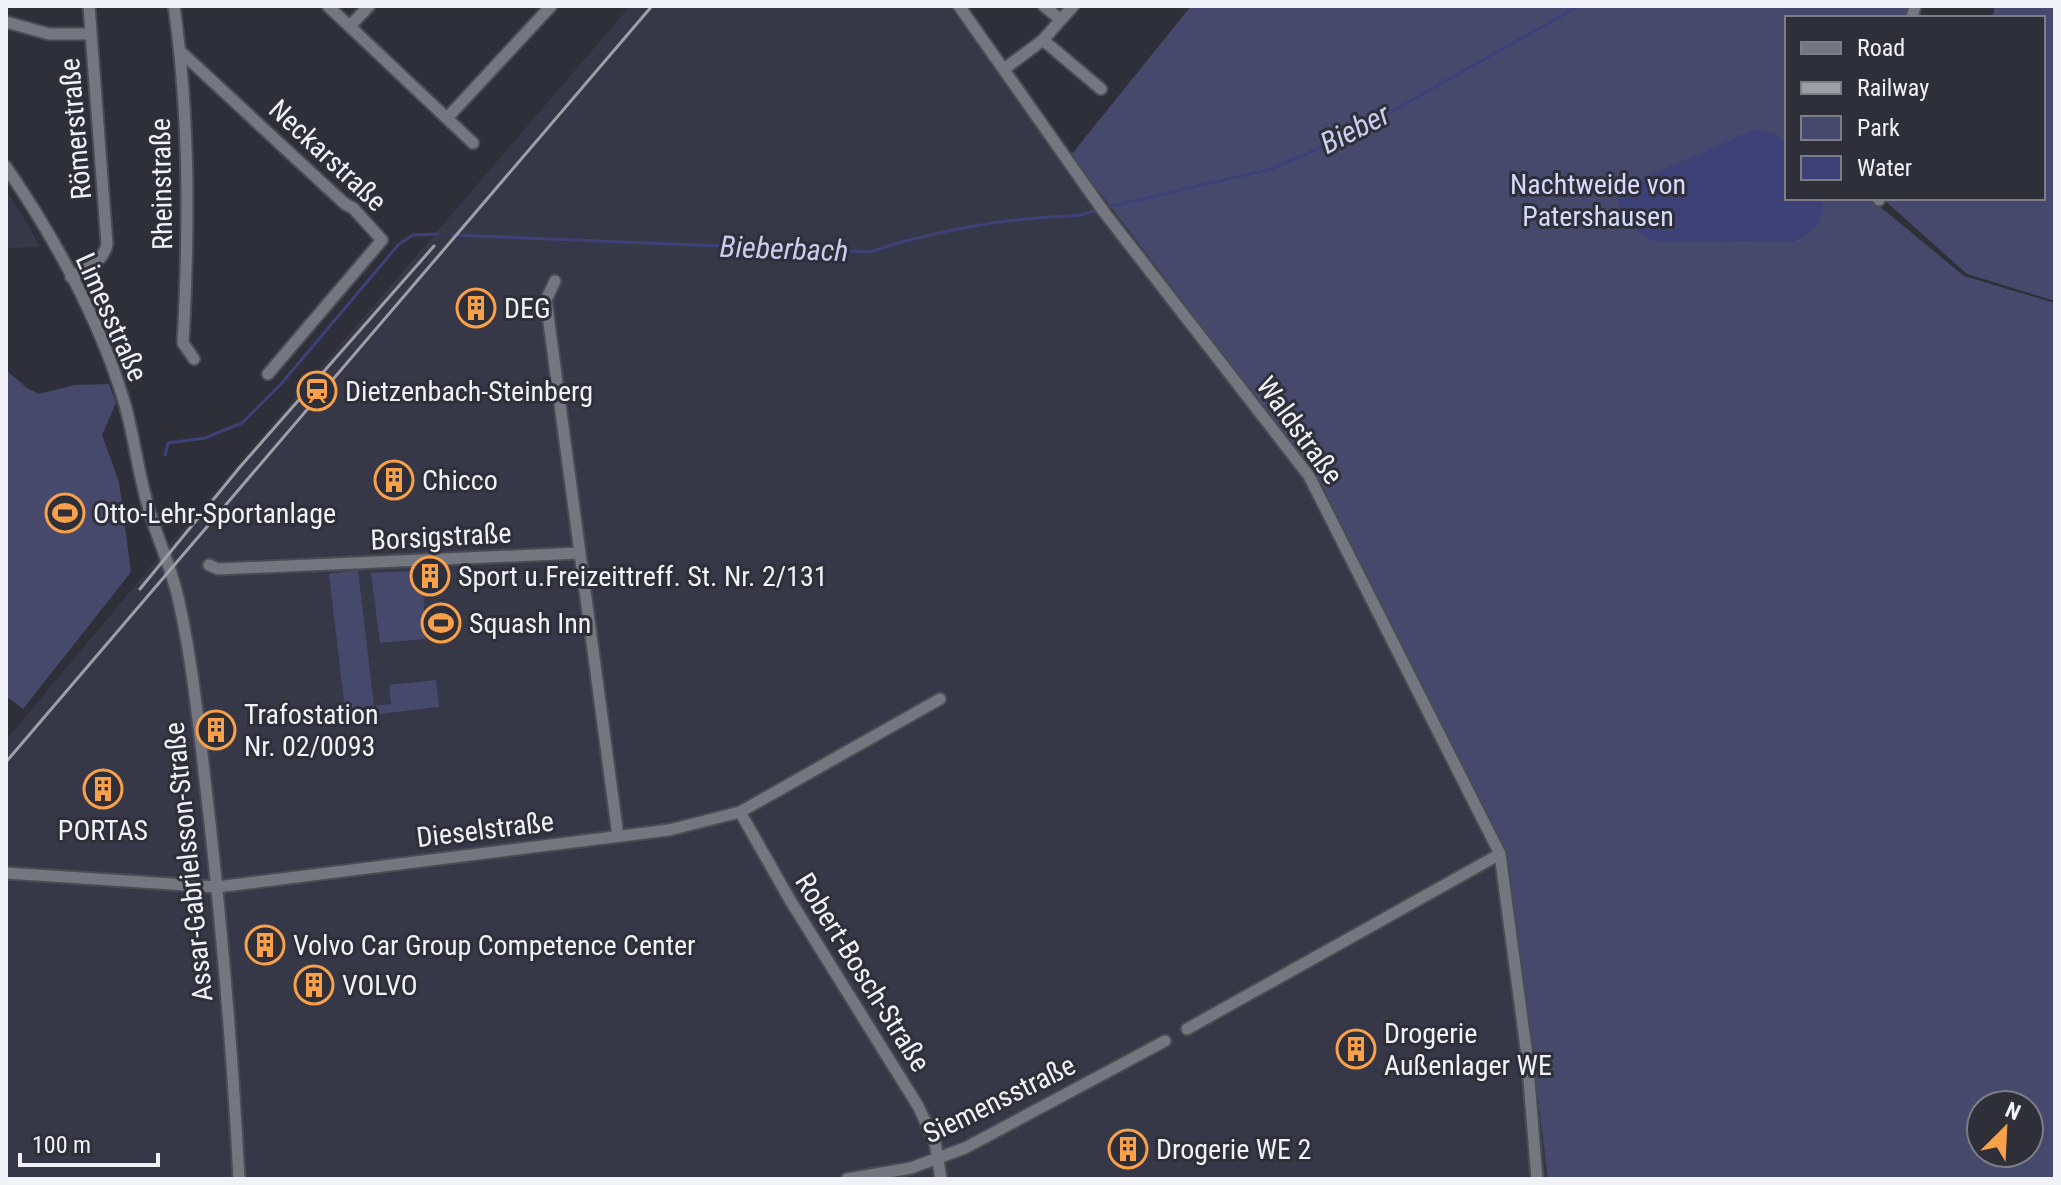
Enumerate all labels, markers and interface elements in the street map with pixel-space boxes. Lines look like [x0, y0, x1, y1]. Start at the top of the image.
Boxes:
legend [1785, 16, 2045, 200]
text: Road [1857, 34, 1905, 62]
street label: Römerstraße [53, 57, 98, 201]
text: Railway [1857, 74, 1929, 102]
street label: Neckarstraße [262, 93, 393, 218]
water label: Bieber [1314, 96, 1396, 161]
text: Park [1857, 114, 1900, 142]
street label: Rheinstraße [144, 118, 179, 250]
text: Water [1857, 154, 1912, 182]
park label: Nachtweide von Patershausen [1510, 168, 1686, 233]
water label: Bieberbach [719, 229, 849, 268]
street label: Limesstraße [69, 248, 154, 386]
building icon: DEG [455, 287, 497, 329]
place label: DEG [504, 292, 550, 325]
station icon: Dietzenbach-Steinberg [296, 370, 338, 412]
street label: Waldstraße [1250, 370, 1350, 490]
place label: Dietzenbach-Steinberg [345, 375, 593, 408]
building icon: Chicco [373, 459, 415, 501]
place label: Chicco [422, 464, 498, 497]
sports icon: Otto-Lehr-Sportanlage [44, 492, 86, 534]
place label: Otto-Lehr-Sportanlage [93, 497, 336, 530]
street label: Borsigstraße [370, 516, 512, 557]
building icon: Sport u.Freizeittreff. St. Nr. 2/131 [409, 555, 451, 597]
place label: Sport u.Freizeittreff. St. Nr. 2/131 [458, 560, 828, 593]
sports icon: Squash Inn [420, 602, 462, 644]
place label: Squash Inn [469, 607, 591, 640]
place label: Trafostation Nr. 02/0093 [244, 698, 379, 763]
building icon: Trafostation Nr. 02/0093 [195, 709, 237, 751]
street label: Assar-Gabrielsson-Straße [157, 721, 220, 1003]
building icon: PORTAS [82, 768, 124, 810]
street label: Dieselstraße [415, 805, 556, 854]
place label: PORTAS [58, 814, 148, 847]
street label: Robert-Bosch-Straße [788, 867, 937, 1078]
building icon: Volvo Car Group Competence Center [244, 924, 286, 966]
place label: Volvo Car Group Competence Center [293, 929, 696, 962]
building icon: VOLVO [293, 964, 335, 1006]
place label: VOLVO [342, 969, 418, 1002]
place label: Drogerie Außenlager WE [1384, 1017, 1552, 1082]
building icon: Drogerie Außenlager WE [1335, 1028, 1377, 1070]
street label: Siemensstraße [918, 1048, 1081, 1150]
north arrow [1965, 1089, 2045, 1169]
text: N [2002, 1097, 2024, 1125]
scale bar [20, 1117, 158, 1167]
building icon: Drogerie WE 2 [1107, 1128, 1149, 1170]
text: 100 m [32, 1131, 91, 1159]
place label: Drogerie WE 2 [1156, 1133, 1311, 1166]

